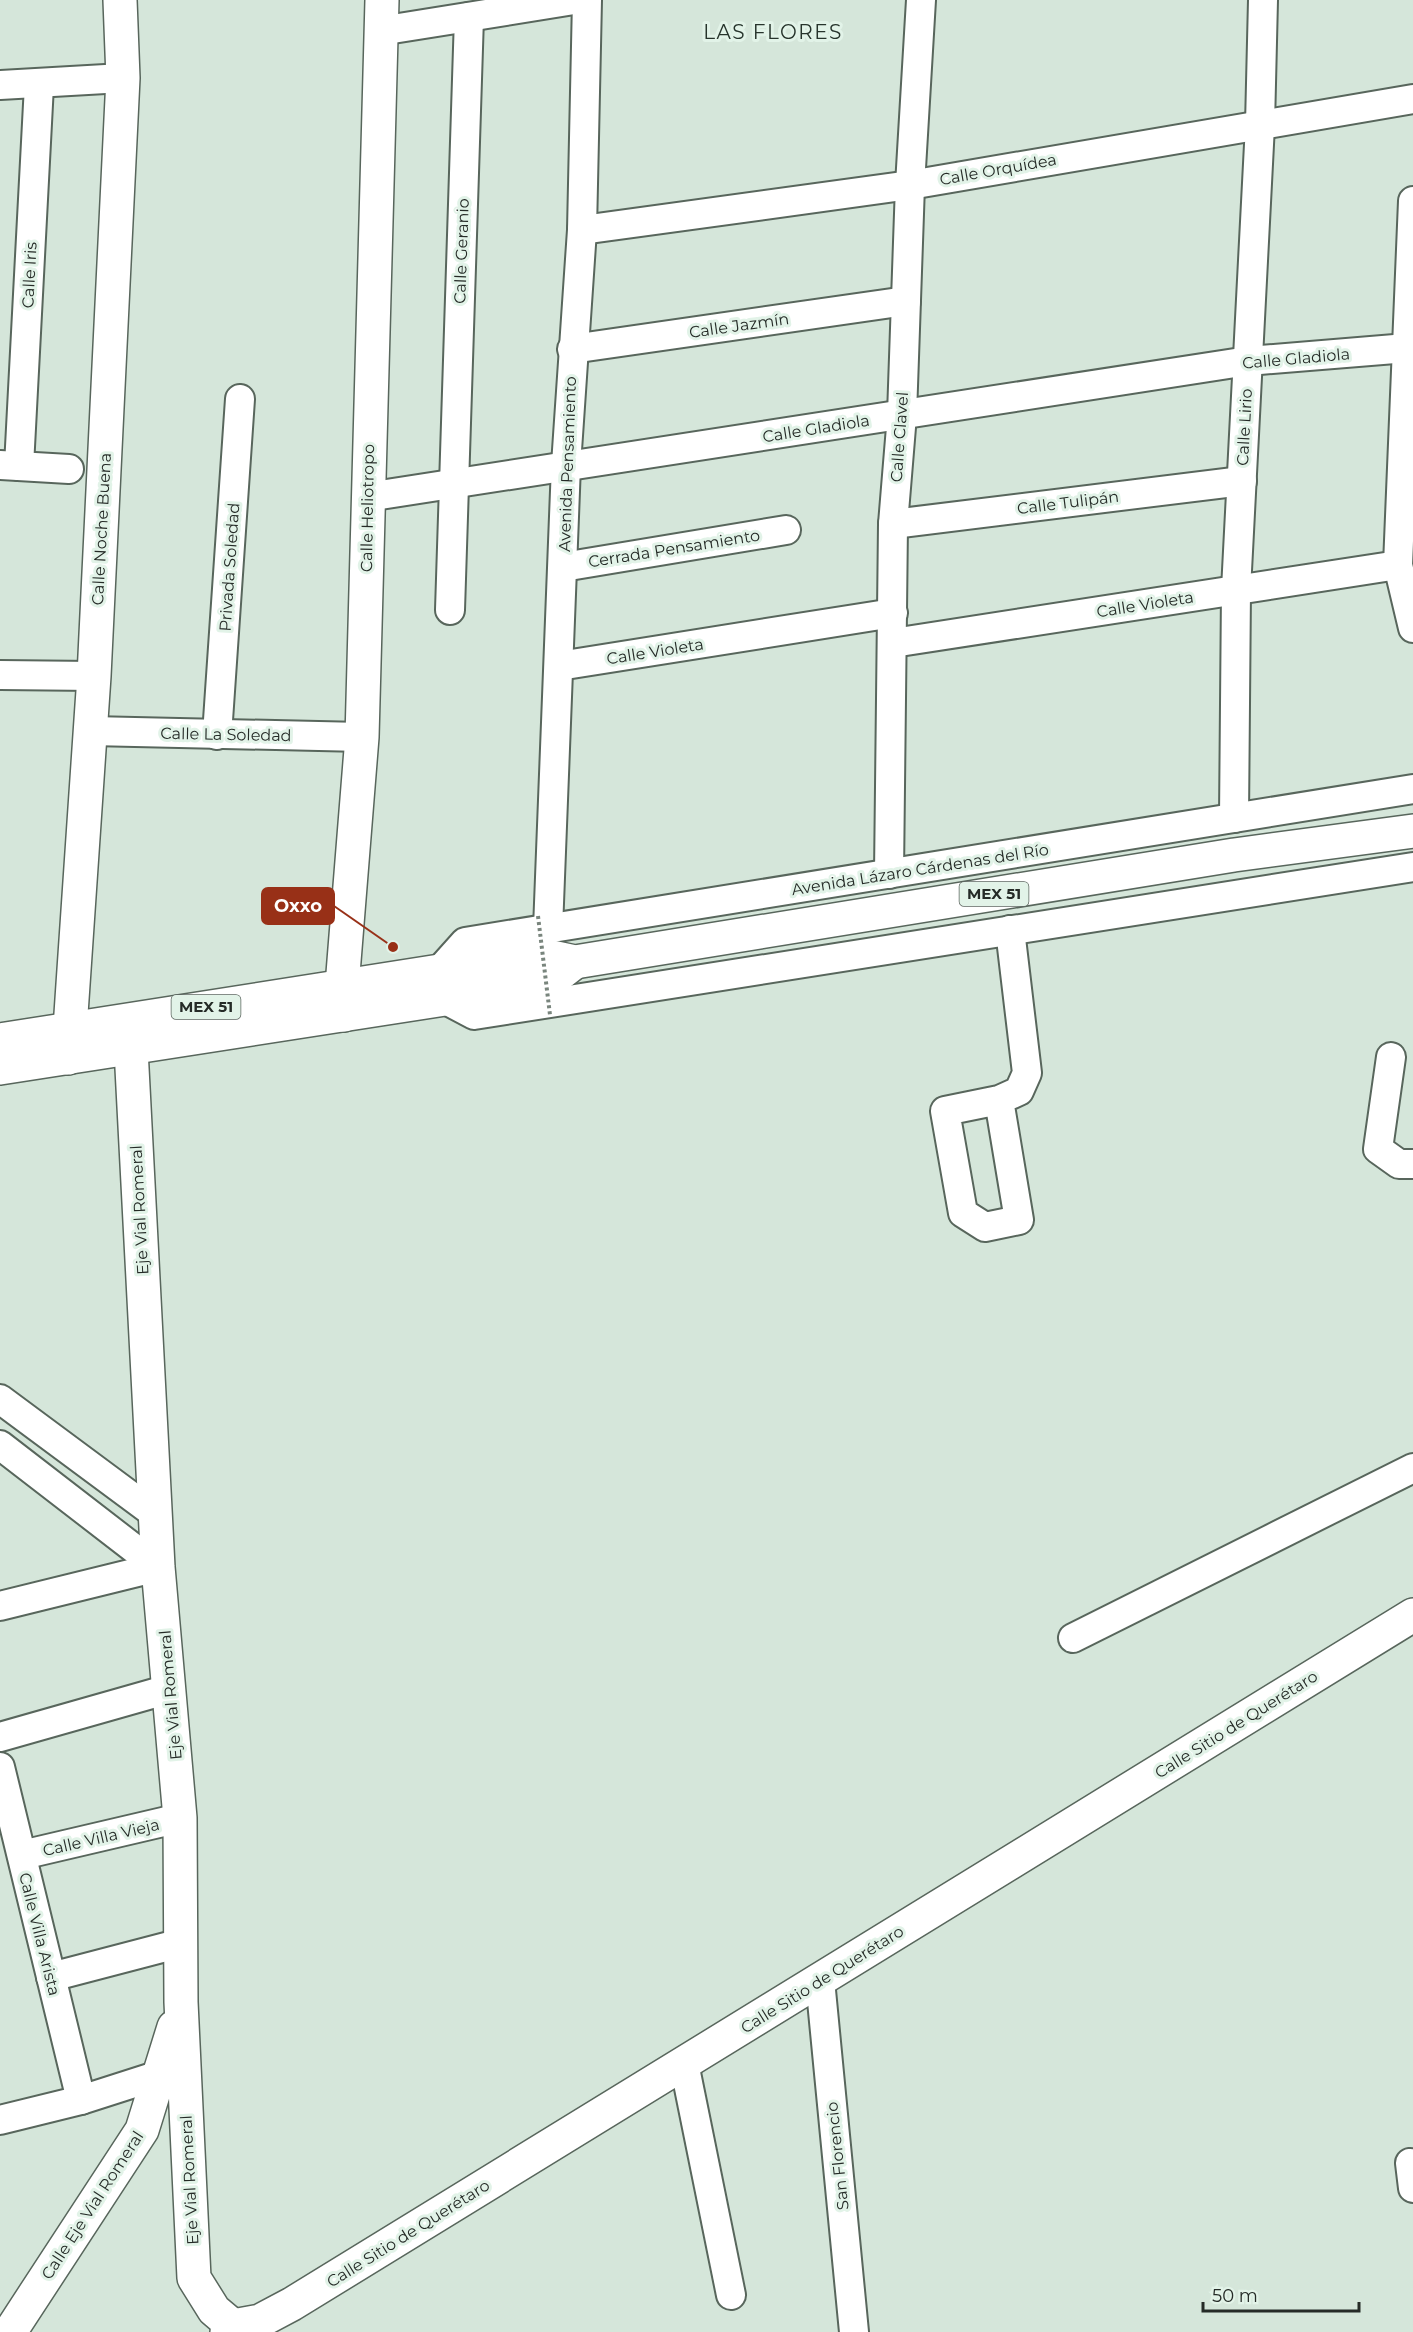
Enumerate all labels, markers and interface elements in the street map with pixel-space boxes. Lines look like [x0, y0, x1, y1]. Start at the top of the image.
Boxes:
district label: LAS FLORES [703, 20, 843, 44]
street label: Calle Orquídea [938, 150, 1058, 189]
street label: Calle Geranio [450, 198, 473, 304]
street label: Calle Iris [18, 241, 41, 309]
street label: Calle Jazmín [688, 309, 790, 342]
street label: Calle Gladiola [1241, 344, 1351, 373]
street label: Avenida Pensamiento [555, 376, 580, 552]
street label: Calle Lirio [1233, 388, 1256, 466]
street label: Calle Clavel [887, 391, 912, 483]
street label: Calle Gladiola [761, 411, 871, 446]
street label: Calle Heliotropo [357, 444, 378, 572]
street label: Calle Noche Buena [88, 452, 115, 606]
street label: Calle Tulipán [1016, 487, 1120, 518]
street label: Privada Soledad [216, 502, 243, 632]
street label: Cerrada Pensamiento [587, 526, 761, 571]
street label: Calle Violeta [1095, 587, 1195, 622]
street label: Calle Violeta [605, 634, 705, 669]
street label: Calle La Soledad [160, 724, 292, 745]
street label: Avenida Lázaro Cárdenas del Río [790, 840, 1050, 899]
road number: MEX 51 [960, 882, 1028, 906]
callout: Oxxo [262, 888, 334, 924]
text: Oxxo [274, 895, 322, 917]
road number: MEX 51 [172, 995, 240, 1019]
street label: Eje Vial Romeral [127, 1145, 152, 1275]
street label: Eje Vial Romeral [155, 1629, 186, 1760]
street label: Calle Sitio de Querétaro [1151, 1666, 1321, 1782]
street label: Calle Villa Vieja [41, 1815, 161, 1860]
street label: Calle Villa Arista [15, 1871, 64, 1998]
street label: Calle Sitio de Querétaro [737, 1921, 907, 2037]
street label: San Florencio [822, 2101, 853, 2211]
street label: Eje Vial Romeral [177, 2115, 202, 2245]
street label: Calle Eje Vial Romeral [37, 2128, 147, 2283]
street label: Calle Sitio de Querétaro [323, 2175, 493, 2291]
scale bar [1203, 2275, 1359, 2313]
text: 50 m [1212, 2285, 1258, 2307]

